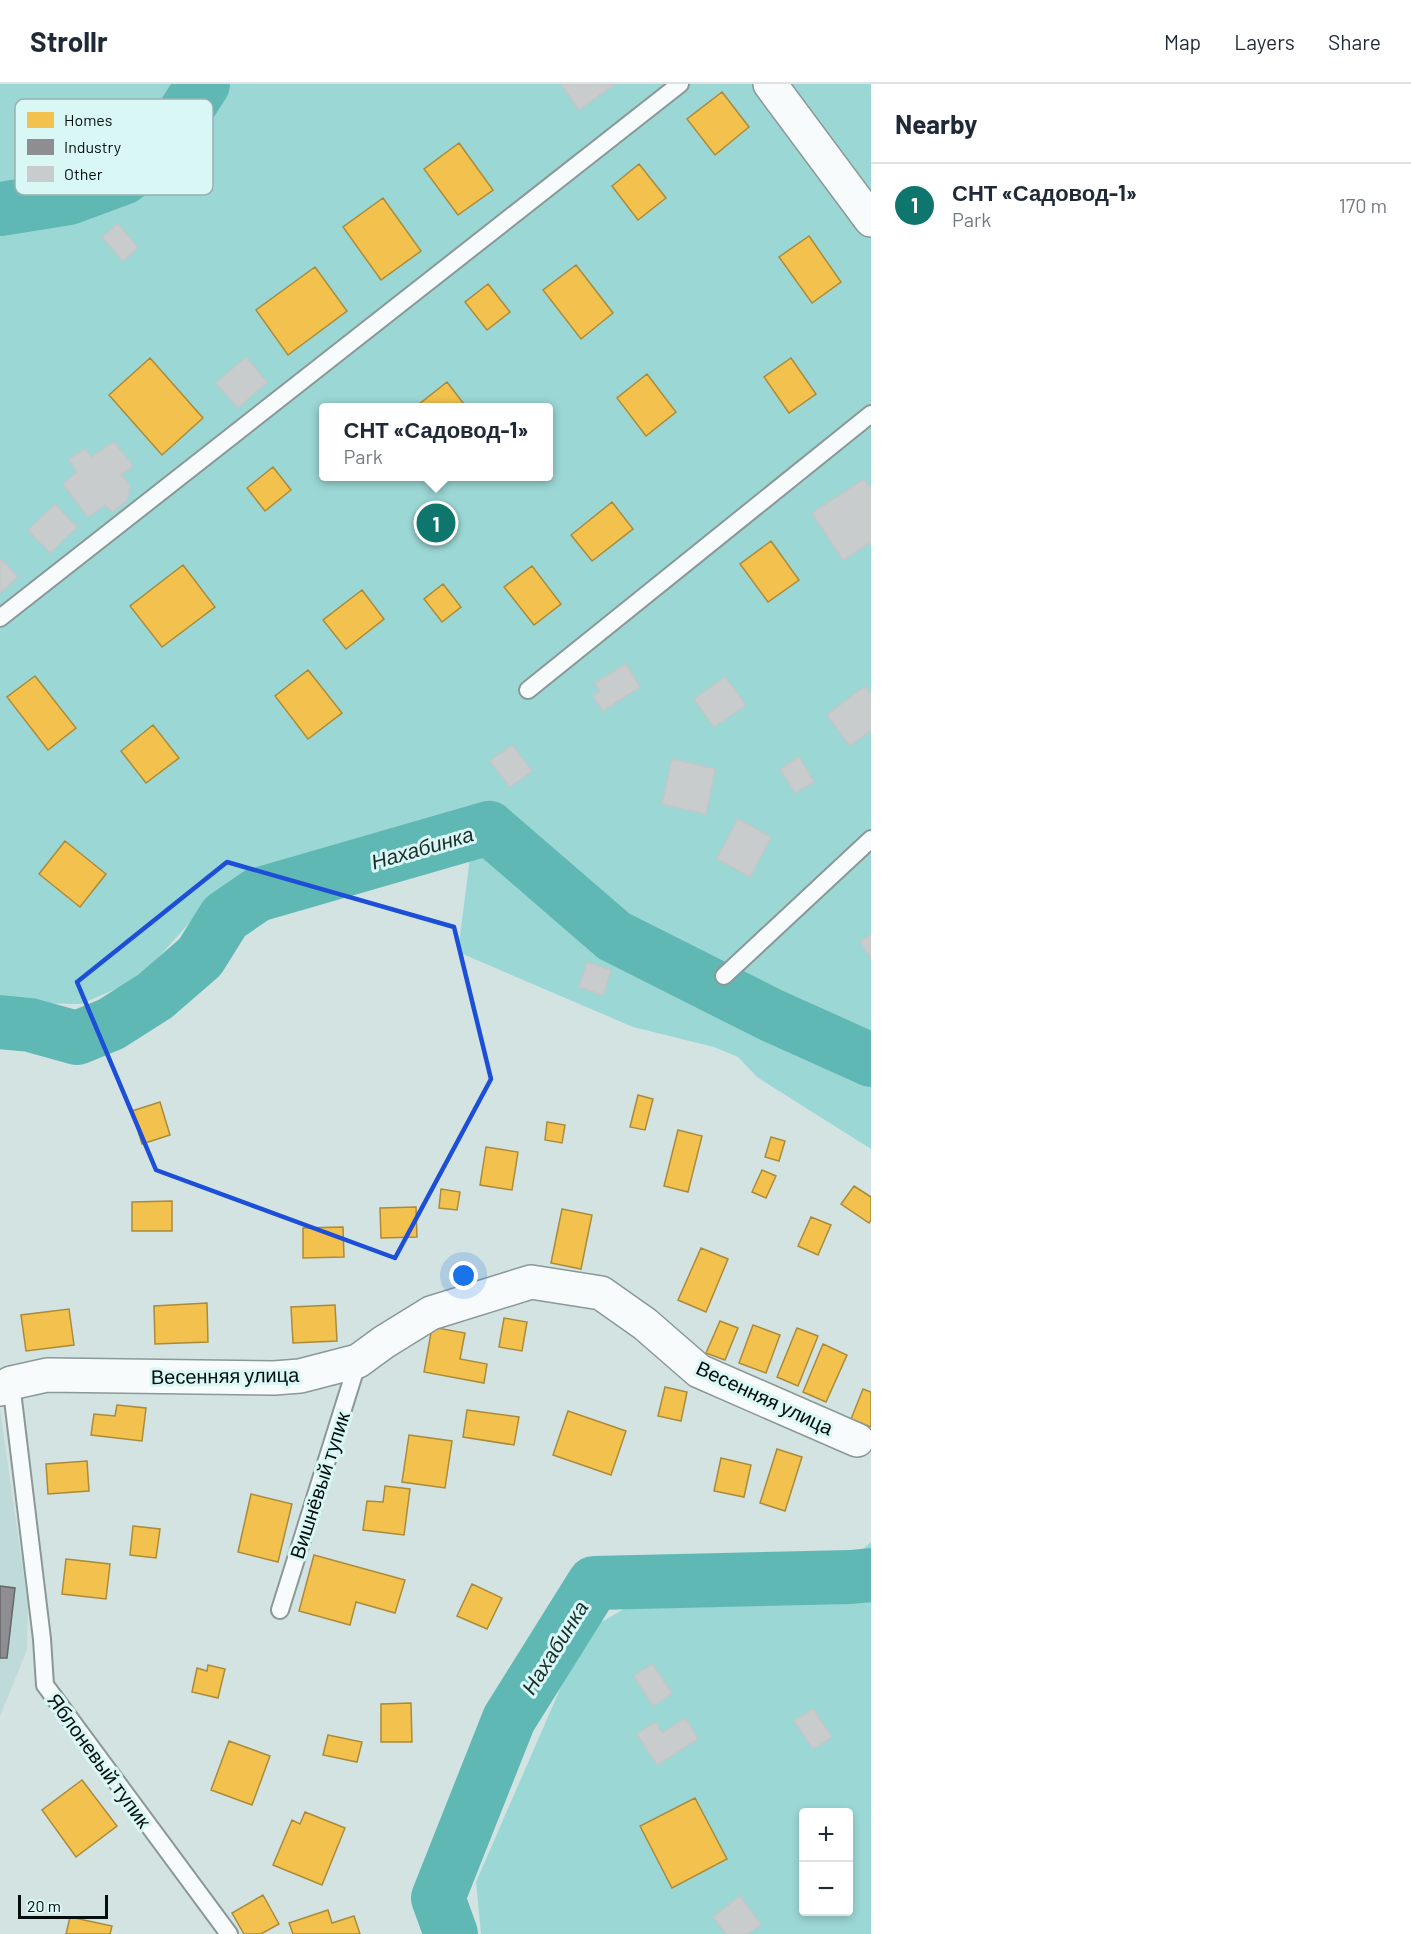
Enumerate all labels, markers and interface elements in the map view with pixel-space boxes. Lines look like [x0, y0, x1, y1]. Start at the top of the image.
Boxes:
text: Strollr [30, 24, 108, 58]
text: Map [1164, 29, 1201, 54]
text: Layers [1234, 29, 1295, 54]
text: Share [1328, 29, 1381, 54]
legend [15, 99, 213, 195]
text: Nearby [895, 108, 977, 139]
text: Homes [64, 110, 112, 129]
text: Industry [64, 137, 122, 156]
text: Other [64, 164, 103, 183]
text: СНТ «Садовод-1» [952, 179, 1137, 205]
text: 1 [911, 193, 918, 217]
text: 170 m [1339, 193, 1387, 217]
text: Park [952, 207, 991, 231]
popup [319, 403, 553, 481]
text: СНТ «Садовод-1» [344, 416, 528, 442]
text: Park [344, 444, 383, 468]
pin: 1 [416, 500, 456, 546]
water label: Нахабинка [368, 820, 476, 874]
your location [449, 1261, 478, 1290]
street label: Весенняя улица [693, 1355, 838, 1440]
street label: Весенняя улица [151, 1362, 300, 1388]
street label: Вишнёвый тупик [284, 1408, 354, 1561]
water label: Нахабинка [515, 1596, 593, 1698]
street label: Яблоневый тупик [43, 1688, 157, 1832]
map controls [799, 1808, 853, 1916]
button: + [799, 1808, 853, 1862]
button: − [799, 1862, 853, 1916]
scale bar [18, 1892, 108, 1920]
text: 20 m [27, 1896, 61, 1915]

